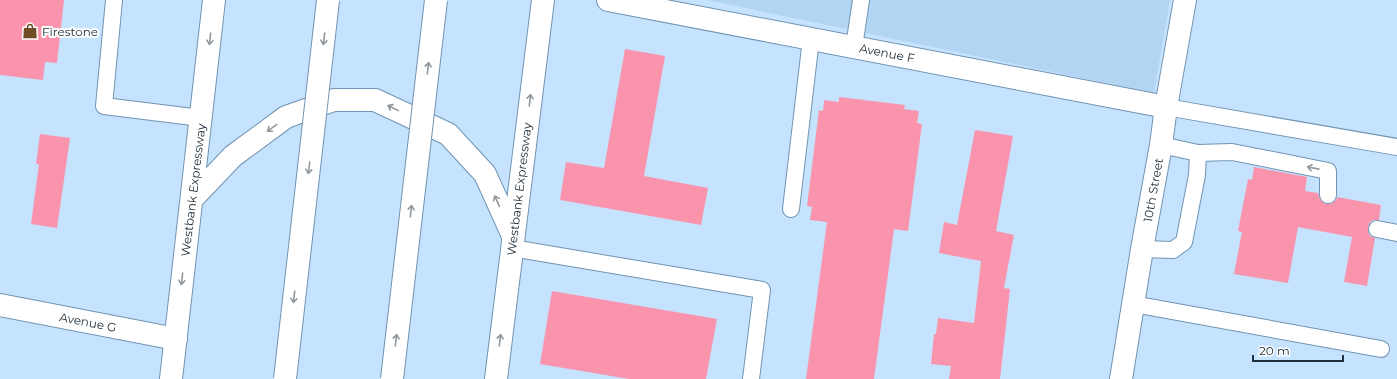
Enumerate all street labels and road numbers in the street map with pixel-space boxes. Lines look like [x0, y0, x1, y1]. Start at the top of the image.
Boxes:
street label: Avenue F [858, 40, 916, 66]
street label: Westbank Expressway [503, 121, 535, 256]
street label: Westbank Expressway [177, 122, 209, 257]
street label: 10th Street [1140, 157, 1166, 223]
street label: Avenue G [58, 309, 118, 335]

